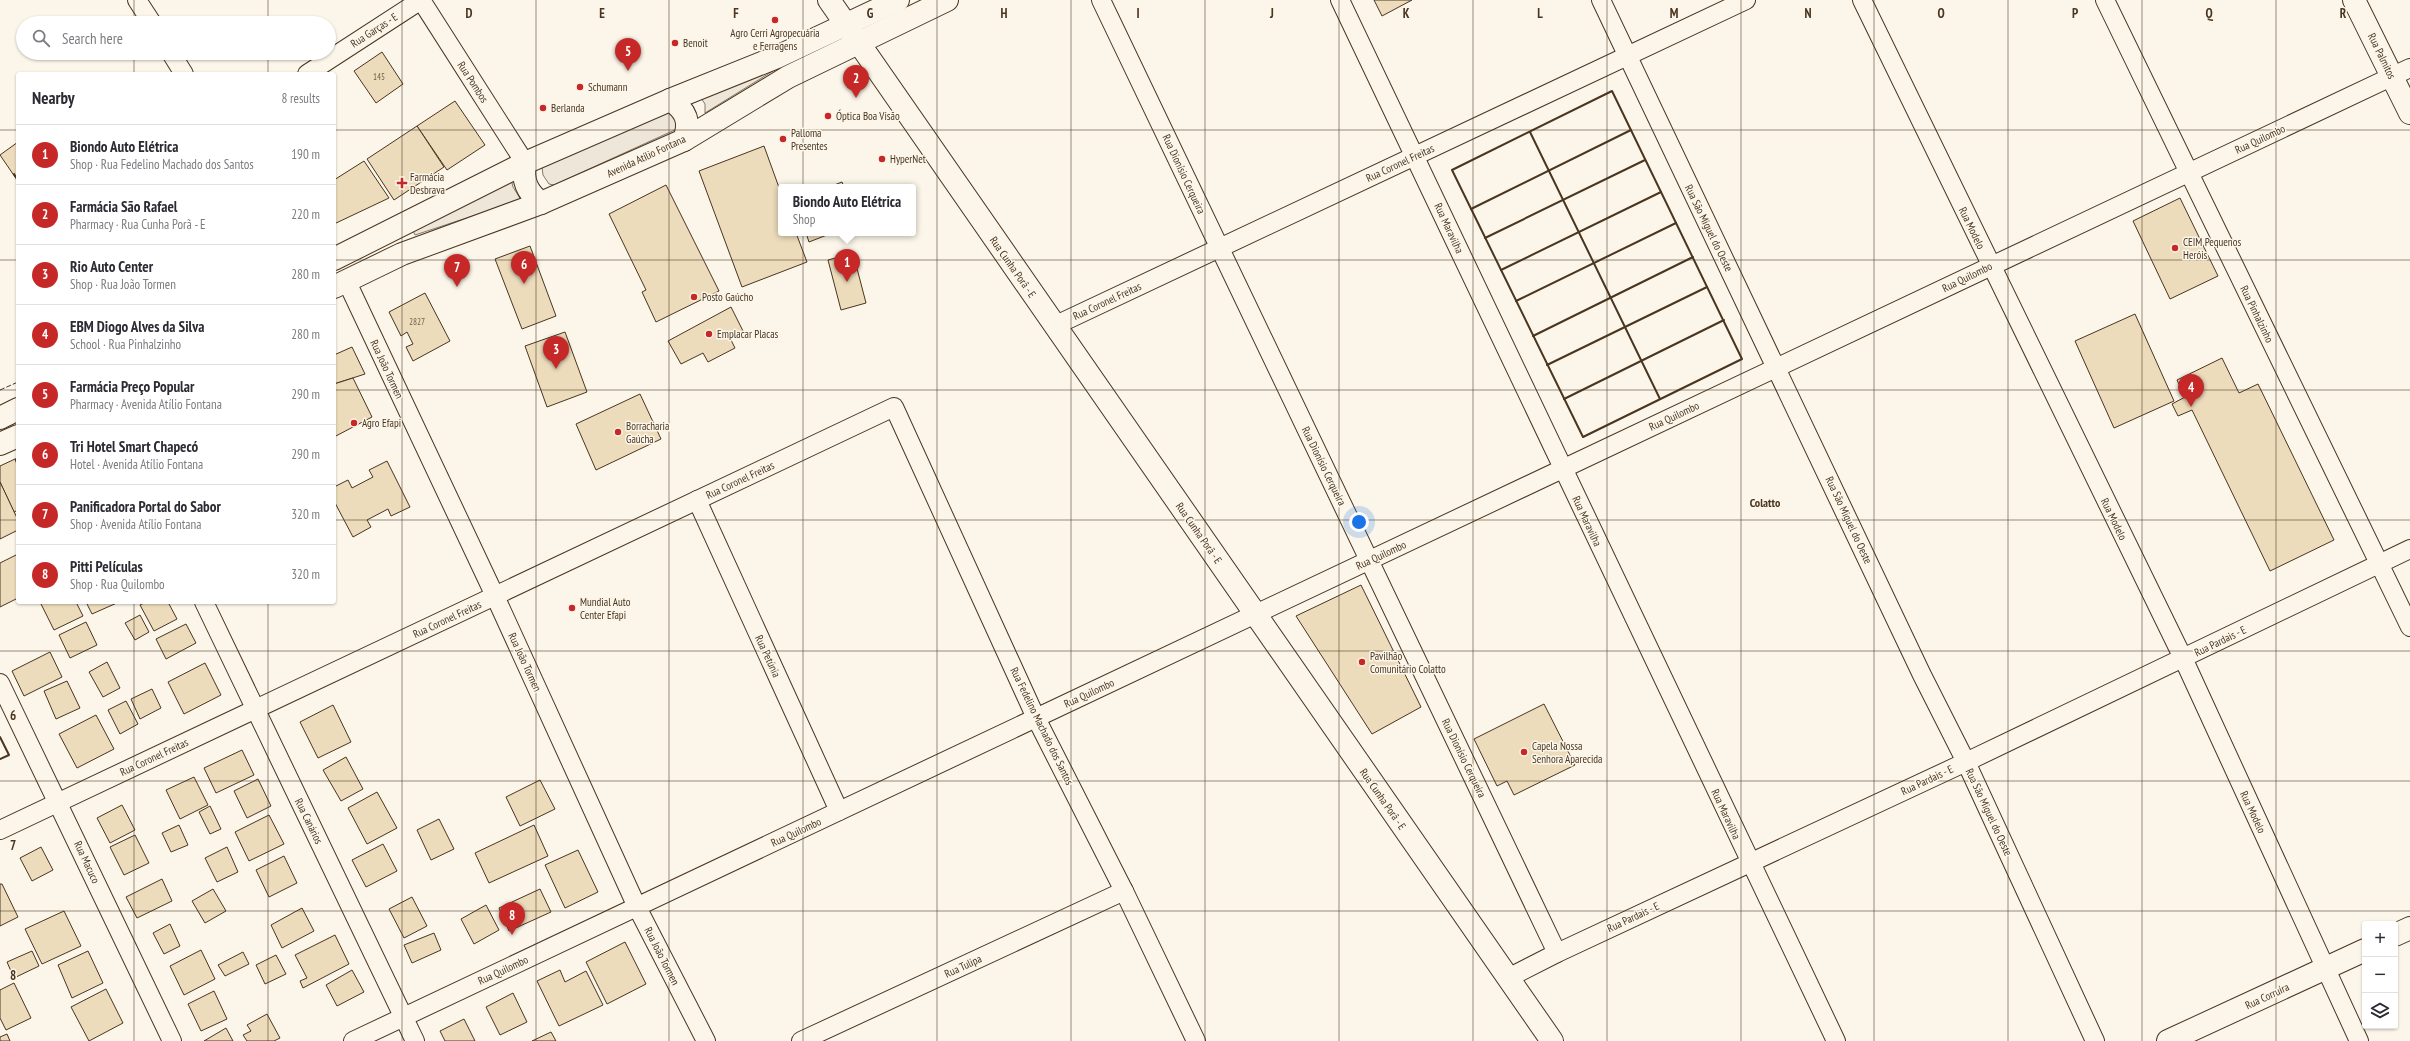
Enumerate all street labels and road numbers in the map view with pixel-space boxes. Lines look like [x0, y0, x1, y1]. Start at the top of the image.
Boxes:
street label: Rua Garças - E [348, 9, 400, 50]
street label: Rua Palmitos [2365, 31, 2399, 82]
street label: Rua Pombos [454, 59, 492, 106]
street label: Rua Quilombo [2233, 121, 2288, 157]
street label: Avenida Atílio Fontana [604, 132, 688, 180]
street label: Rua Dionísio Cerqueira [1159, 132, 1209, 216]
street label: Rua Coronel Freitas [1364, 141, 1437, 185]
street label: Rua São Miguel do Oeste [1682, 182, 1736, 274]
street label: Rua Maravilha [1431, 201, 1467, 255]
street label: Rua Modelo [1956, 205, 1988, 252]
street label: Rua Cunha Porã - E [987, 234, 1039, 300]
street label: Rua Quilombo [1940, 259, 1995, 295]
street label: Rua Coronel Freitas [1071, 279, 1144, 323]
street label: Rua Pinhalzinho [2237, 283, 2277, 345]
street label: Rua João Tormen [367, 337, 407, 401]
street label: Rua Quilombo [1647, 398, 1702, 434]
street label: Rua Dionísio Cerqueira [1299, 424, 1349, 508]
street label: Rua Coronel Freitas [704, 458, 777, 502]
street label: Rua São Miguel do Oeste [1823, 474, 1876, 566]
street label: Rua Maravilha [1569, 494, 1605, 548]
street label: Rua Modelo [2098, 496, 2130, 543]
street label: Rua Cunha Porã - E [1173, 500, 1225, 566]
street label: Rua Quilombo [1354, 537, 1409, 573]
street label: Rua Coronel Freitas [411, 597, 484, 641]
street label: Rua Pardais - E [2192, 622, 2248, 660]
street label: Rua João Tormen [505, 630, 545, 694]
street label: Rua Petúnia [752, 632, 784, 680]
street label: Rua Fedelino Machado dos Santos [1007, 665, 1077, 787]
street label: Rua Quilombo [1062, 675, 1117, 711]
street label: Rua Dionísio Cerqueira [1439, 716, 1489, 800]
street label: Rua Coronel Freitas [118, 735, 191, 779]
street label: Rua Pardais - E [1899, 762, 1956, 798]
street label: Rua Cunha Porã - E [1357, 766, 1409, 832]
street label: Rua São Miguel do Oeste [1963, 766, 2016, 858]
street label: Rua Maravilha [1708, 787, 1744, 841]
street label: Rua Modelo [2237, 789, 2269, 836]
street label: Rua Canários [292, 796, 326, 846]
street label: Rua Quilombo [769, 814, 824, 850]
street label: Rua Macuco [71, 838, 103, 886]
street label: Rua Pardais - E [1605, 899, 1662, 935]
street label: Rua João Tormen [641, 925, 683, 988]
street label: Rua Tulipa [942, 951, 984, 981]
street label: Rua Quilombo [476, 952, 531, 988]
street label: Rua Corruíra [2243, 980, 2291, 1012]

